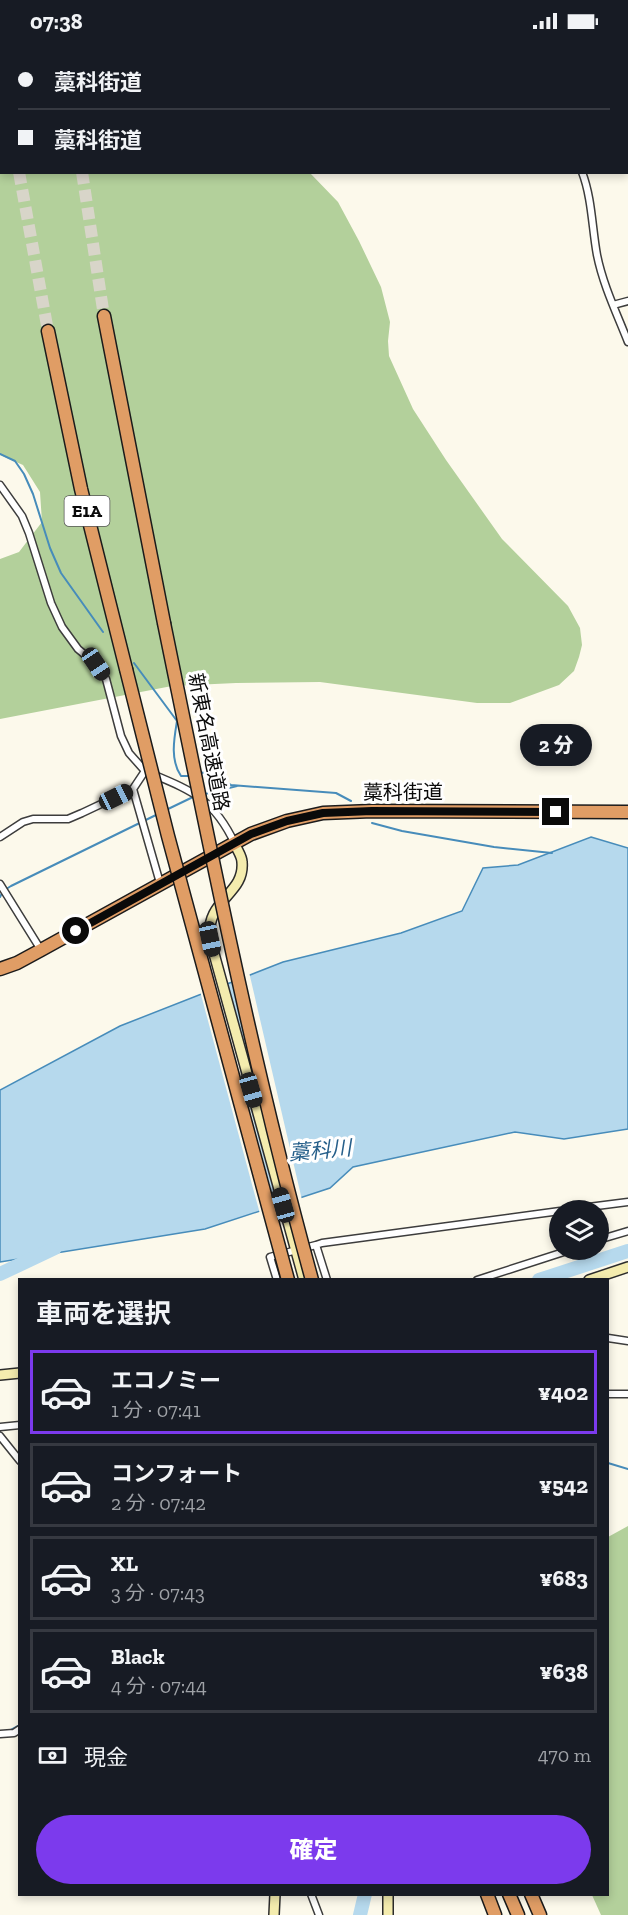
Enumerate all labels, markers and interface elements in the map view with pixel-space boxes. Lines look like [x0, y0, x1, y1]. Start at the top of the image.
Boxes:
text: 07:38 [30, 8, 83, 35]
text: 藁科街道 [54, 69, 142, 96]
text: 藁科街道 [54, 127, 142, 154]
road number: E1A [64, 496, 110, 526]
car [78, 644, 114, 684]
street label: 新東名高速道路 [184, 671, 234, 813]
callout: 2 分 [520, 725, 592, 767]
text: 2 分 [539, 733, 573, 757]
street label: 藁科街道 [363, 780, 443, 804]
car [96, 781, 136, 813]
route end [542, 798, 569, 825]
route start [62, 917, 89, 944]
car [197, 920, 223, 958]
car [237, 1070, 265, 1110]
water label: 藁科川 [288, 1135, 354, 1165]
car [269, 1185, 297, 1225]
map controls [549, 1200, 609, 1260]
button: layers [549, 1200, 609, 1260]
text: 車両を選択 [36, 1298, 171, 1330]
icon: car [39, 1365, 93, 1419]
text: エコノミー [111, 1367, 221, 1394]
text: ¥402 [538, 1379, 588, 1406]
text: 1 分 · 07:41 [111, 1398, 201, 1422]
icon: car [39, 1458, 93, 1512]
text: コンフォート [111, 1460, 242, 1487]
text: ¥542 [539, 1472, 588, 1499]
text: 2 分 · 07:42 [111, 1491, 206, 1515]
text: XL [111, 1550, 138, 1577]
icon: car [39, 1551, 93, 1605]
text: ¥683 [540, 1565, 588, 1592]
text: 3 分 · 07:43 [111, 1581, 205, 1605]
text: Black [111, 1643, 165, 1670]
icon: car [39, 1644, 93, 1698]
text: ¥638 [540, 1658, 588, 1685]
text: 4 分 · 07:44 [111, 1674, 207, 1698]
icon: cash [36, 1739, 69, 1772]
text: 470 m [538, 1743, 591, 1767]
text: 現金 [84, 1744, 128, 1771]
button: 確定 [36, 1815, 591, 1884]

